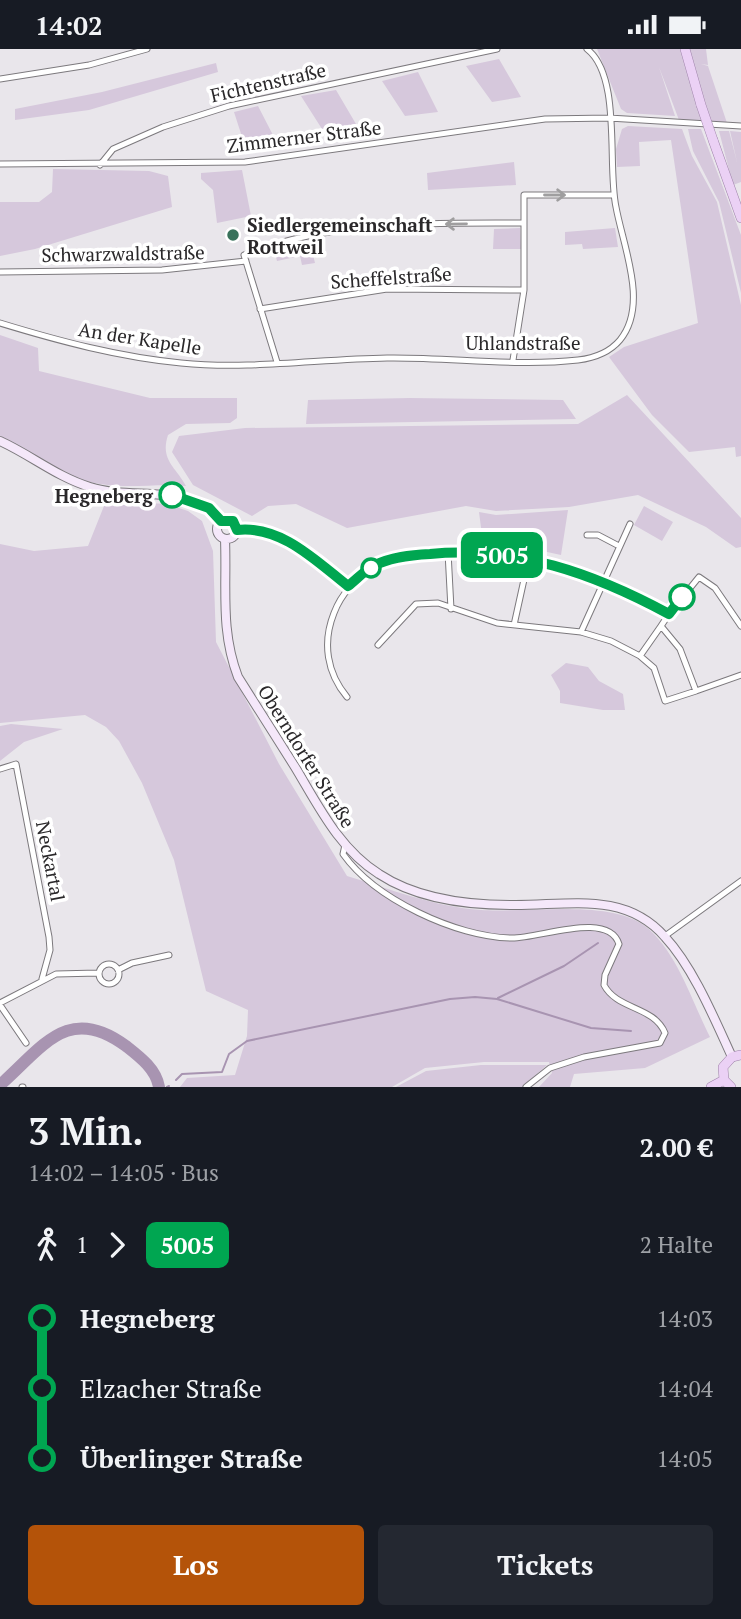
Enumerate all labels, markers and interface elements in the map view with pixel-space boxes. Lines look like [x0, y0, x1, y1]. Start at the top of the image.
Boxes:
text: 14:02 [35, 8, 103, 42]
street label: Fichtenstraße [208, 57, 328, 107]
street label: Zimmerner Straße [225, 114, 383, 158]
one-way arrow [543, 188, 566, 202]
place label: Siedlergemeinschaft Rottweil [247, 212, 433, 259]
one-way arrow [445, 217, 468, 231]
marker: Siedlergemeinschaft Rottweil [225, 227, 241, 243]
street label: Schwarzwaldstraße [41, 239, 205, 267]
street label: Scheffelstraße [330, 260, 452, 294]
street label: An der Kapelle [77, 316, 203, 360]
street label: Uhlandstraße [466, 330, 580, 355]
marker: Hegneberg [159, 482, 185, 508]
place label: Hegneberg [55, 483, 154, 508]
line badge: 5005 [453, 532, 551, 578]
text: 5005 [475, 539, 529, 571]
unlabelled marker [361, 558, 381, 578]
unlabelled marker [669, 584, 695, 610]
street label: Oberndorfer Straße [253, 680, 361, 832]
street label: Neckartal [31, 819, 71, 903]
text: 3 Min. [28, 1106, 143, 1156]
text: 2.00 € [640, 1130, 713, 1164]
text: 14:02 – 14:05 · Bus [28, 1157, 219, 1188]
icon: walk [28, 1226, 66, 1264]
icon: forward [98, 1226, 136, 1264]
text: 1 [76, 1229, 88, 1260]
text: 5005 [160, 1229, 215, 1261]
text: 2 Halte [640, 1229, 713, 1260]
text: Hegneberg [80, 1301, 214, 1335]
text: 14:03 [656, 1303, 713, 1334]
text: Elzacher Straße [80, 1371, 262, 1405]
text: 14:04 [656, 1373, 713, 1404]
text: Überlinger Straße [80, 1441, 303, 1475]
text: 14:05 [656, 1443, 713, 1474]
button: Los [28, 1525, 364, 1605]
button: Tickets [378, 1525, 713, 1605]

